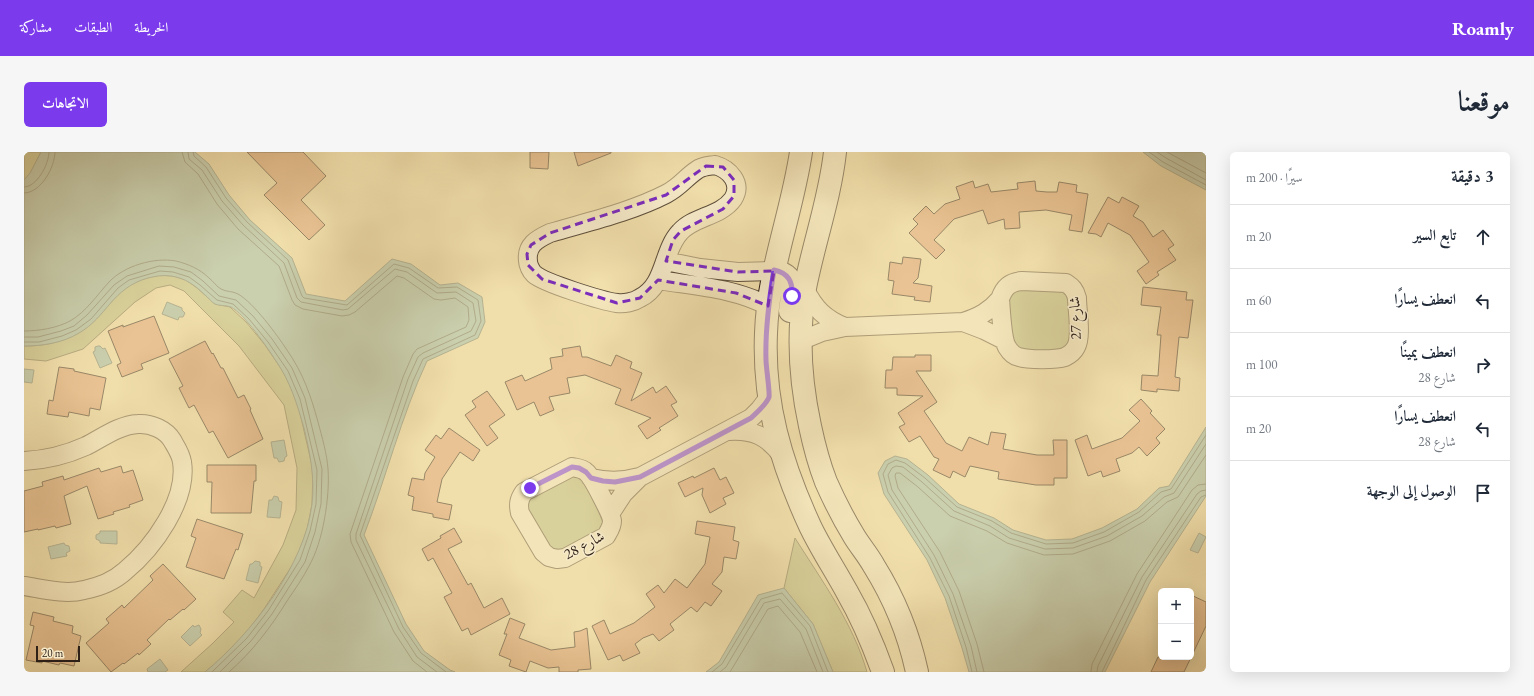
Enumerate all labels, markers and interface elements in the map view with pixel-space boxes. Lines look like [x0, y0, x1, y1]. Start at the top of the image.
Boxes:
text: Roamly [1452, 16, 1514, 41]
text: مشاركة [20, 18, 52, 36]
text: الطبقات [74, 18, 112, 36]
text: الخريطة [134, 18, 168, 36]
button: الاتجاهات [24, 82, 107, 127]
text: موقعنا [1458, 83, 1510, 119]
text: 3 دقيقة [1451, 165, 1494, 187]
text: سيرًا · 200 m [1246, 169, 1303, 186]
text: تابع السير [1413, 225, 1456, 244]
icon: ahead [1472, 226, 1494, 248]
text: 20 m [1246, 228, 1271, 245]
route start [783, 287, 801, 305]
text: انعطف يسارًا [1394, 289, 1456, 308]
icon: left [1472, 290, 1494, 312]
text: 60 m [1246, 292, 1271, 309]
street label: شارع 27 [1064, 296, 1089, 340]
text: انعطف يمينًا [1400, 342, 1456, 361]
icon: right [1472, 354, 1494, 376]
text: 100 m [1246, 356, 1277, 373]
text: شارع 28 [1418, 369, 1456, 386]
text: انعطف يسارًا [1394, 406, 1456, 425]
icon: left [1472, 418, 1494, 440]
text: 20 m [1246, 420, 1271, 437]
text: شارع 28 [1418, 433, 1456, 450]
route end [521, 479, 539, 497]
text: الوصول إلى الوجهة [1367, 481, 1456, 500]
icon: arrive [1472, 482, 1494, 504]
street label: شارع 28 [560, 526, 609, 567]
map controls [1158, 588, 1194, 660]
button: + [1158, 588, 1194, 624]
button: − [1158, 624, 1194, 660]
scale bar [36, 644, 80, 663]
text: 20 m [42, 646, 63, 660]

